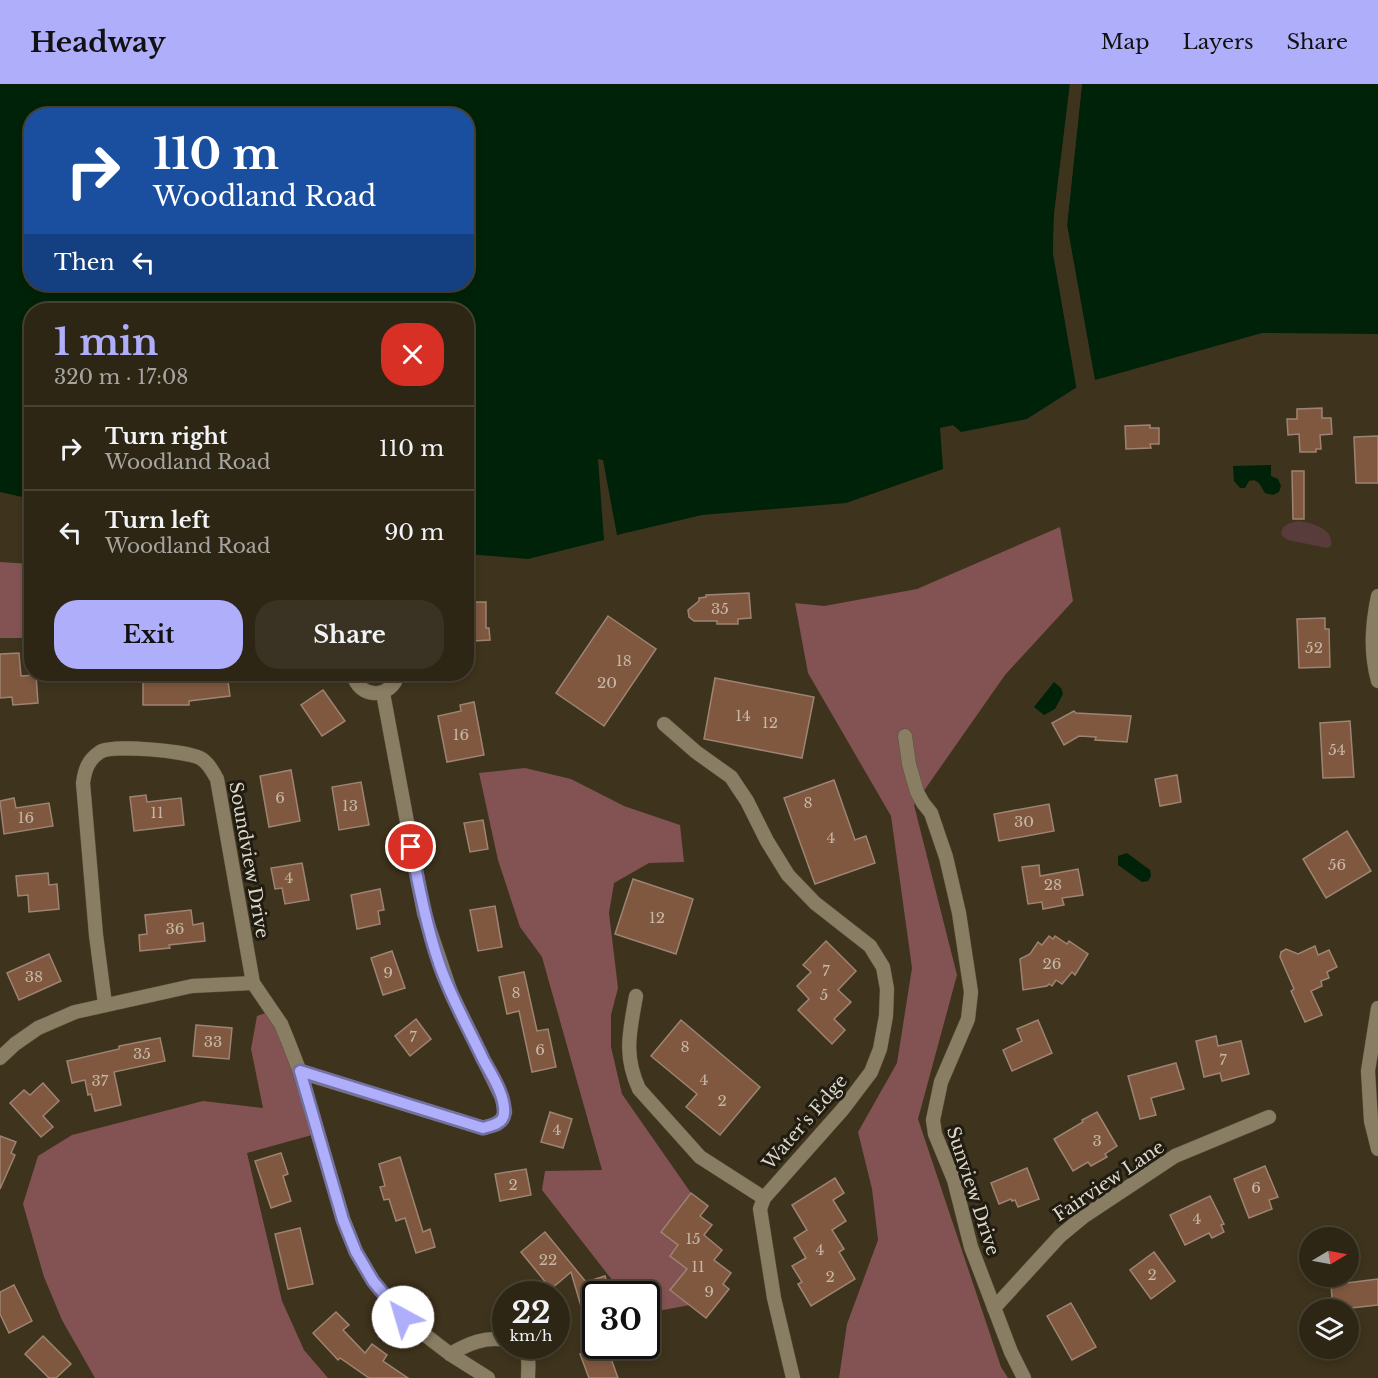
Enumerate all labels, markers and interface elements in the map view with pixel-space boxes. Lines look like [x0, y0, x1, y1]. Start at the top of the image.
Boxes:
text: Headway [30, 25, 166, 60]
text: Map [1101, 29, 1150, 55]
text: Layers [1183, 29, 1254, 55]
text: Share [1287, 29, 1348, 55]
text: 110 m [153, 128, 279, 180]
icon: right [54, 132, 132, 210]
text: Woodland Road [153, 180, 376, 213]
icon: left [127, 246, 160, 279]
text: Then [54, 249, 115, 276]
text: 1 min [54, 320, 158, 365]
button: close [381, 323, 444, 386]
text: 320 m · 17:08 [54, 365, 188, 389]
text: Turn right [105, 423, 227, 450]
icon: right [54, 432, 87, 465]
text: 110 m [379, 435, 444, 462]
text: Woodland Road [105, 450, 270, 474]
text: Turn left [105, 507, 210, 534]
icon: left [54, 516, 87, 549]
text: 90 m [384, 519, 444, 546]
text: Woodland Road [105, 534, 270, 558]
house number: 35 [711, 599, 729, 618]
button: Exit [54, 600, 243, 669]
button: Share [255, 600, 444, 669]
house number: 52 [1305, 638, 1323, 657]
house number: 18 [616, 651, 632, 670]
house number: 20 [597, 673, 617, 692]
house number: 14 [735, 706, 751, 725]
house number: 12 [762, 713, 778, 732]
house number: 16 [453, 725, 469, 744]
house number: 54 [1328, 740, 1346, 759]
street label: Soundview Drive [224, 780, 274, 940]
house number: 6 [275, 788, 285, 807]
house number: 8 [803, 793, 813, 812]
house number: 13 [342, 796, 358, 815]
house number: 11 [150, 803, 164, 822]
house number: 16 [18, 808, 34, 827]
house number: 30 [1014, 812, 1034, 831]
pin [385, 821, 436, 872]
house number: 4 [827, 828, 835, 847]
icon: arrive [394, 830, 427, 863]
house number: 56 [1328, 855, 1346, 874]
house number: 4 [285, 868, 293, 887]
house number: 28 [1044, 875, 1062, 894]
house number: 12 [649, 908, 665, 927]
house number: 36 [166, 919, 184, 938]
house number: 26 [1043, 954, 1061, 973]
house number: 7 [822, 961, 830, 980]
house number: 9 [383, 963, 393, 982]
house number: 38 [25, 967, 43, 986]
house number: 8 [511, 983, 521, 1002]
house number: 5 [820, 985, 828, 1004]
house number: 7 [409, 1027, 417, 1046]
house number: 33 [204, 1032, 222, 1051]
house number: 8 [680, 1037, 690, 1056]
house number: 6 [535, 1040, 545, 1059]
house number: 35 [133, 1044, 151, 1063]
house number: 7 [1219, 1050, 1227, 1069]
house number: 4 [700, 1070, 708, 1089]
street label: Water's Edge [757, 1070, 852, 1175]
house number: 37 [92, 1071, 109, 1090]
house number: 2 [717, 1091, 727, 1110]
house number: 4 [553, 1120, 561, 1139]
street label: Sunview Drive [942, 1124, 1004, 1258]
house number: 3 [1092, 1131, 1102, 1150]
street label: Fairview Lane [1049, 1136, 1169, 1226]
house number: 2 [508, 1175, 518, 1194]
house number: 6 [1251, 1178, 1261, 1197]
house number: 4 [1193, 1209, 1201, 1228]
north arrow [1299, 1227, 1359, 1287]
map controls [1299, 1227, 1359, 1359]
house number: 15 [685, 1229, 701, 1248]
house number: 4 [816, 1240, 824, 1259]
house number: 22 [539, 1250, 557, 1269]
house number: 11 [691, 1257, 705, 1276]
house number: 2 [1147, 1265, 1157, 1284]
house number: 2 [825, 1267, 835, 1286]
speed limit sign: 30 [582, 1281, 660, 1359]
house number: 9 [704, 1282, 714, 1301]
position arrow [371, 1285, 435, 1349]
text: 22 [511, 1294, 551, 1331]
button: layers [1299, 1299, 1359, 1359]
text: km/h [510, 1326, 552, 1345]

